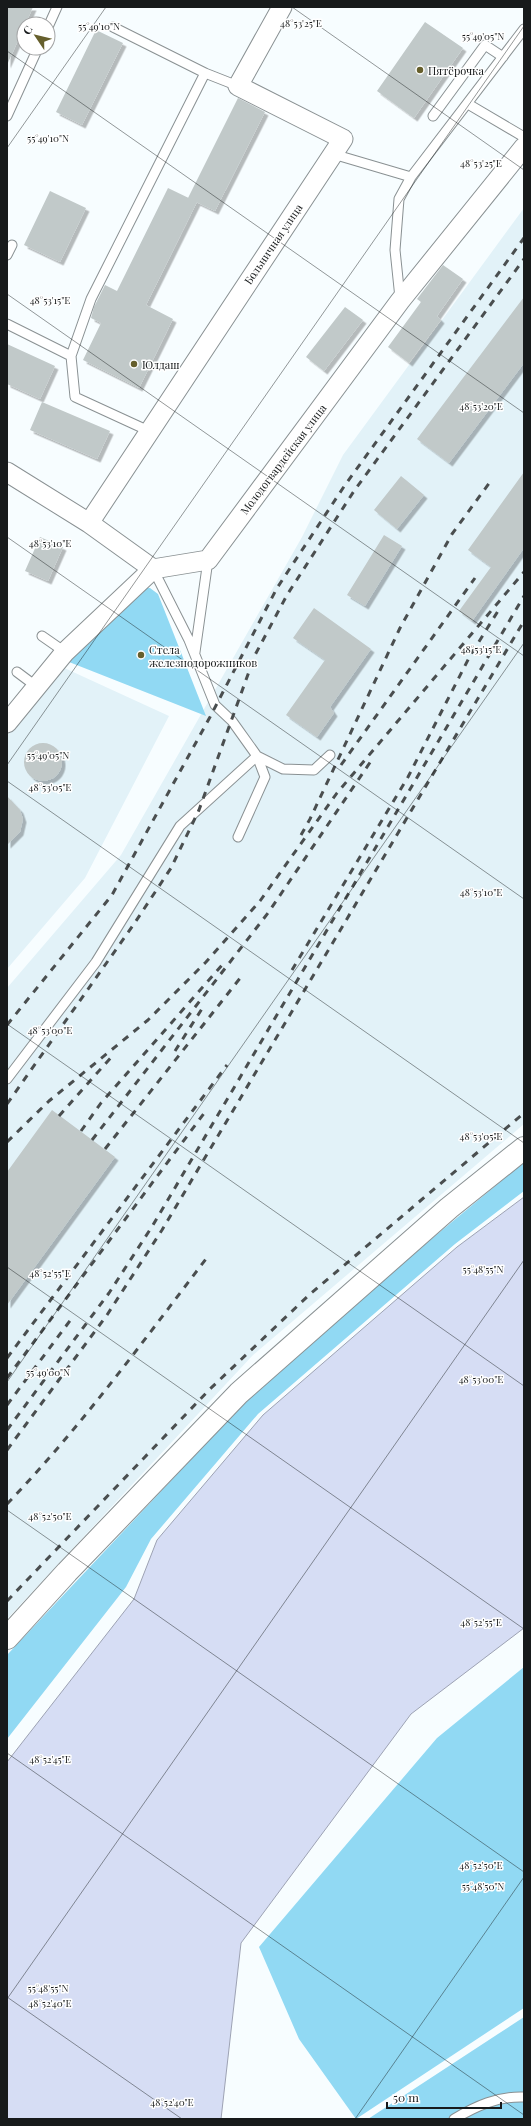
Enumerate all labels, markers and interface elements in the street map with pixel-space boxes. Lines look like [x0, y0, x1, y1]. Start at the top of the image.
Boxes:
north arrow [16, 16, 56, 56]
text: 48°53'25"E [280, 16, 322, 30]
text: 55°49'10"N [78, 19, 120, 33]
text: С [19, 22, 36, 37]
text: 55°49'05"N [462, 29, 504, 43]
place label: Пятёрочка [428, 63, 484, 78]
marker: Пятёрочка [415, 65, 425, 75]
text: 55°49'10"N [27, 131, 69, 145]
text: 48°53'25"E [460, 156, 502, 170]
street label: Больничная улица [240, 200, 306, 287]
text: 48°53'15"E [30, 293, 70, 307]
place label: Юлдаш [142, 357, 180, 372]
marker: Юлдаш [129, 359, 139, 369]
text: 48°53'20"E [459, 399, 503, 413]
street label: Молодогвардейская улица [237, 400, 330, 517]
text: 48°53'10"E [29, 536, 71, 550]
place label: Стела железнодорожников [149, 642, 257, 670]
text: 48°53'15"E [461, 642, 501, 656]
marker: Стела железнодорожников [136, 650, 146, 660]
text: 55°49'05"N [27, 748, 69, 762]
text: 48°53'05"E [29, 780, 71, 794]
text: 48°53'10"E [460, 885, 502, 899]
text: 48°53'00"E [28, 1023, 72, 1037]
text: 48°53'05"E [460, 1129, 502, 1143]
text: 55°48'55"N [463, 1262, 504, 1276]
text: 48°52'55"E [29, 1266, 71, 1280]
text: 55°49'00"N [26, 1365, 70, 1379]
text: 48°53'00"E [459, 1372, 503, 1386]
text: 48°52'50"E [28, 1509, 72, 1523]
text: 48°52'55"E [460, 1615, 502, 1629]
text: 48°52'45"E [29, 1752, 71, 1766]
text: 48°52'50"E [459, 1858, 503, 1872]
text: 55°48'50"N [462, 1879, 504, 1893]
text: 55°48'55"N [28, 1981, 69, 1995]
text: 48°52'40"E [28, 1996, 72, 2010]
scale bar [387, 2084, 501, 2110]
text: 50 m [393, 2089, 419, 2105]
text: 48°52'40"E [150, 2095, 194, 2109]

